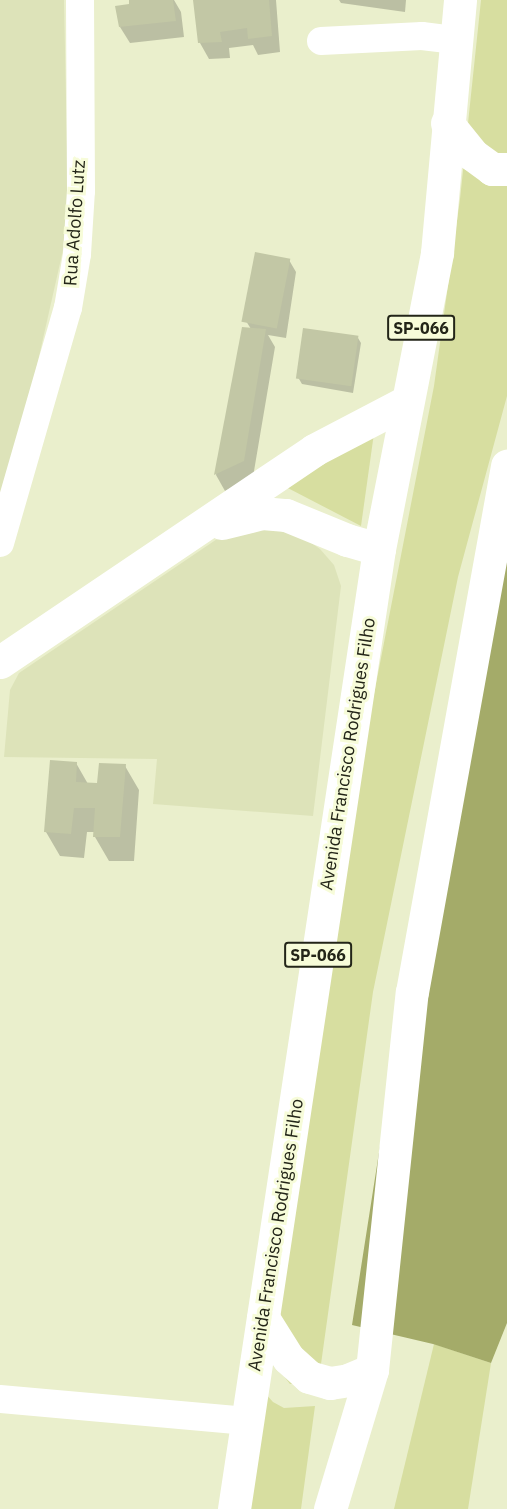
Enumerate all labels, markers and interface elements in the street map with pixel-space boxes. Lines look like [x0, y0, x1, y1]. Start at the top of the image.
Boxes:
street label: Rua Adolfo Lutz [60, 159, 90, 287]
road number: SP-066 [386, 315, 456, 341]
street label: Avenida Francisco Rodrigues Filho [316, 616, 380, 892]
road number: SP-066 [284, 942, 352, 968]
street label: Avenida Francisco Rodrigues Filho [244, 1097, 308, 1373]

